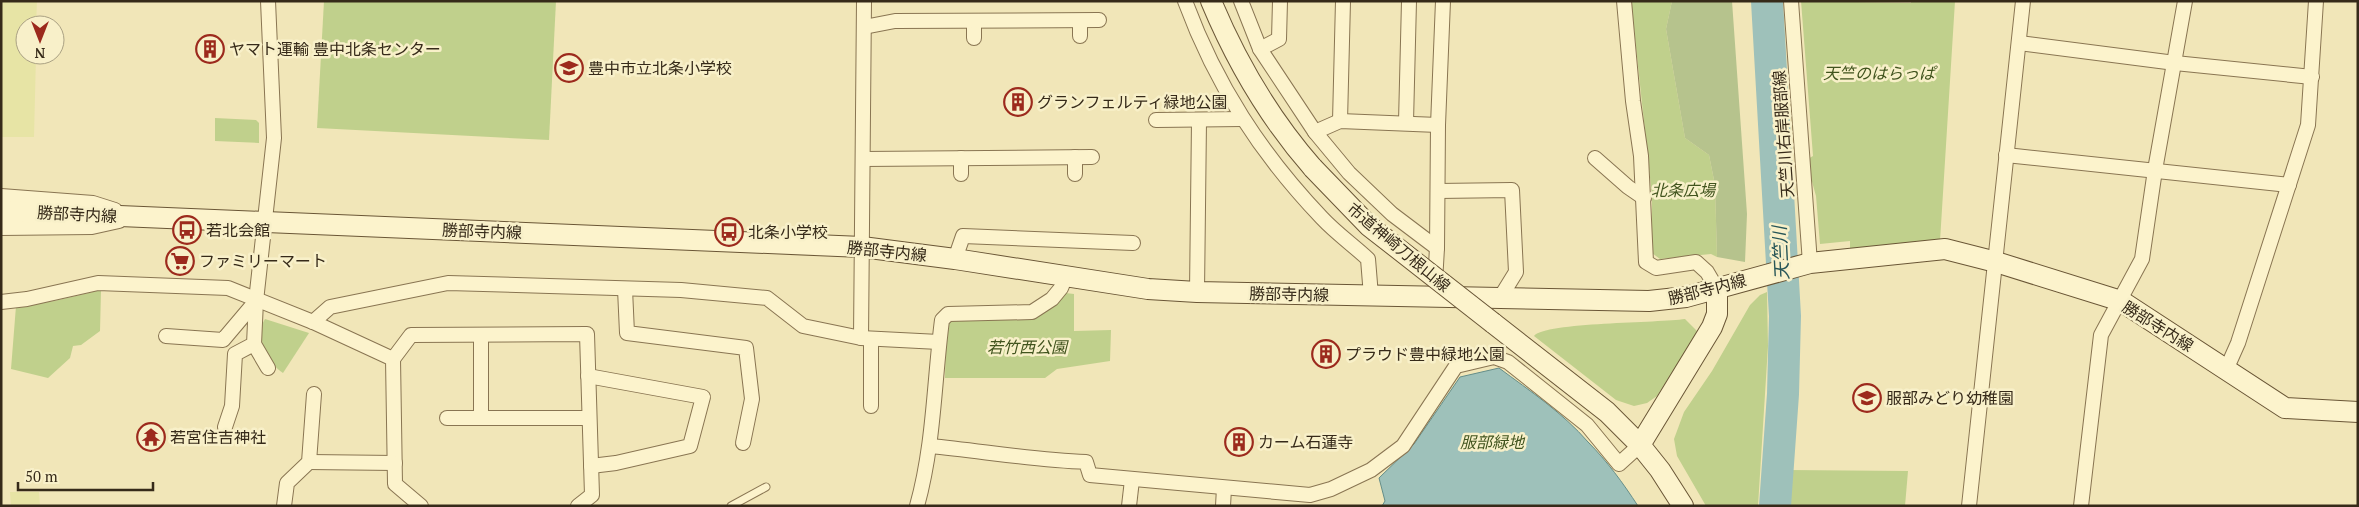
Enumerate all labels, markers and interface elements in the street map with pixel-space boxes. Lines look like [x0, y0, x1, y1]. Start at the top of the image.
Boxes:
north arrow [15, 15, 65, 65]
building icon: ヤマト運輸 豊中北条センター [195, 34, 225, 64]
place label: ヤマト運輸 豊中北条センター [229, 38, 441, 60]
text: N [34, 44, 45, 63]
school or university icon: 豊中市立北条小学校 [554, 53, 584, 83]
place label: 豊中市立北条小学校 [588, 57, 732, 79]
park label: 天竺のはらっぱ [1823, 62, 1938, 84]
street label: 天竺川右岸服部線 [1768, 69, 1798, 199]
building icon: グランフェルティ緑地公園 [1003, 87, 1033, 117]
place label: グランフェルティ緑地公園 [1037, 91, 1228, 113]
park label: 北条広場 [1651, 179, 1717, 201]
street label: 市道神崎刀根山線 [1343, 197, 1455, 297]
street label: 勝部寺内線 [36, 201, 118, 227]
bus stop icon: 若北会館 [172, 215, 202, 245]
bus stop icon: 北条小学校 [714, 217, 744, 247]
place label: 若北会館 [206, 219, 270, 241]
street label: 勝部寺内線 [442, 219, 522, 243]
place label: 北条小学校 [748, 221, 828, 243]
water label: 天竺川 [1767, 223, 1793, 281]
street label: 勝部寺内線 [846, 236, 928, 266]
supermarket icon: ファミリーマート [165, 246, 195, 276]
place label: ファミリーマート [199, 250, 327, 272]
street label: 勝部寺内線 [1666, 269, 1748, 309]
street label: 勝部寺内線 [1249, 282, 1329, 306]
street label: 勝部寺内線 [2118, 295, 2198, 357]
park label: 若竹西公園 [987, 336, 1069, 358]
building icon: プラウド豊中緑地公園 [1311, 339, 1341, 369]
place label: プラウド豊中緑地公園 [1345, 343, 1505, 365]
school or university icon: 服部みどり幼稚園 [1852, 383, 1882, 413]
place label: 服部みどり幼稚園 [1886, 387, 2014, 409]
temple icon: 若宮住吉神社 [136, 422, 166, 452]
place label: 若宮住吉神社 [170, 426, 266, 448]
building icon: カーム石蓮寺 [1224, 427, 1254, 457]
place label: カーム石蓮寺 [1258, 431, 1354, 453]
park label: 服部緑地 [1460, 431, 1526, 453]
scale bar [18, 460, 152, 492]
text: 50 m [25, 466, 58, 486]

